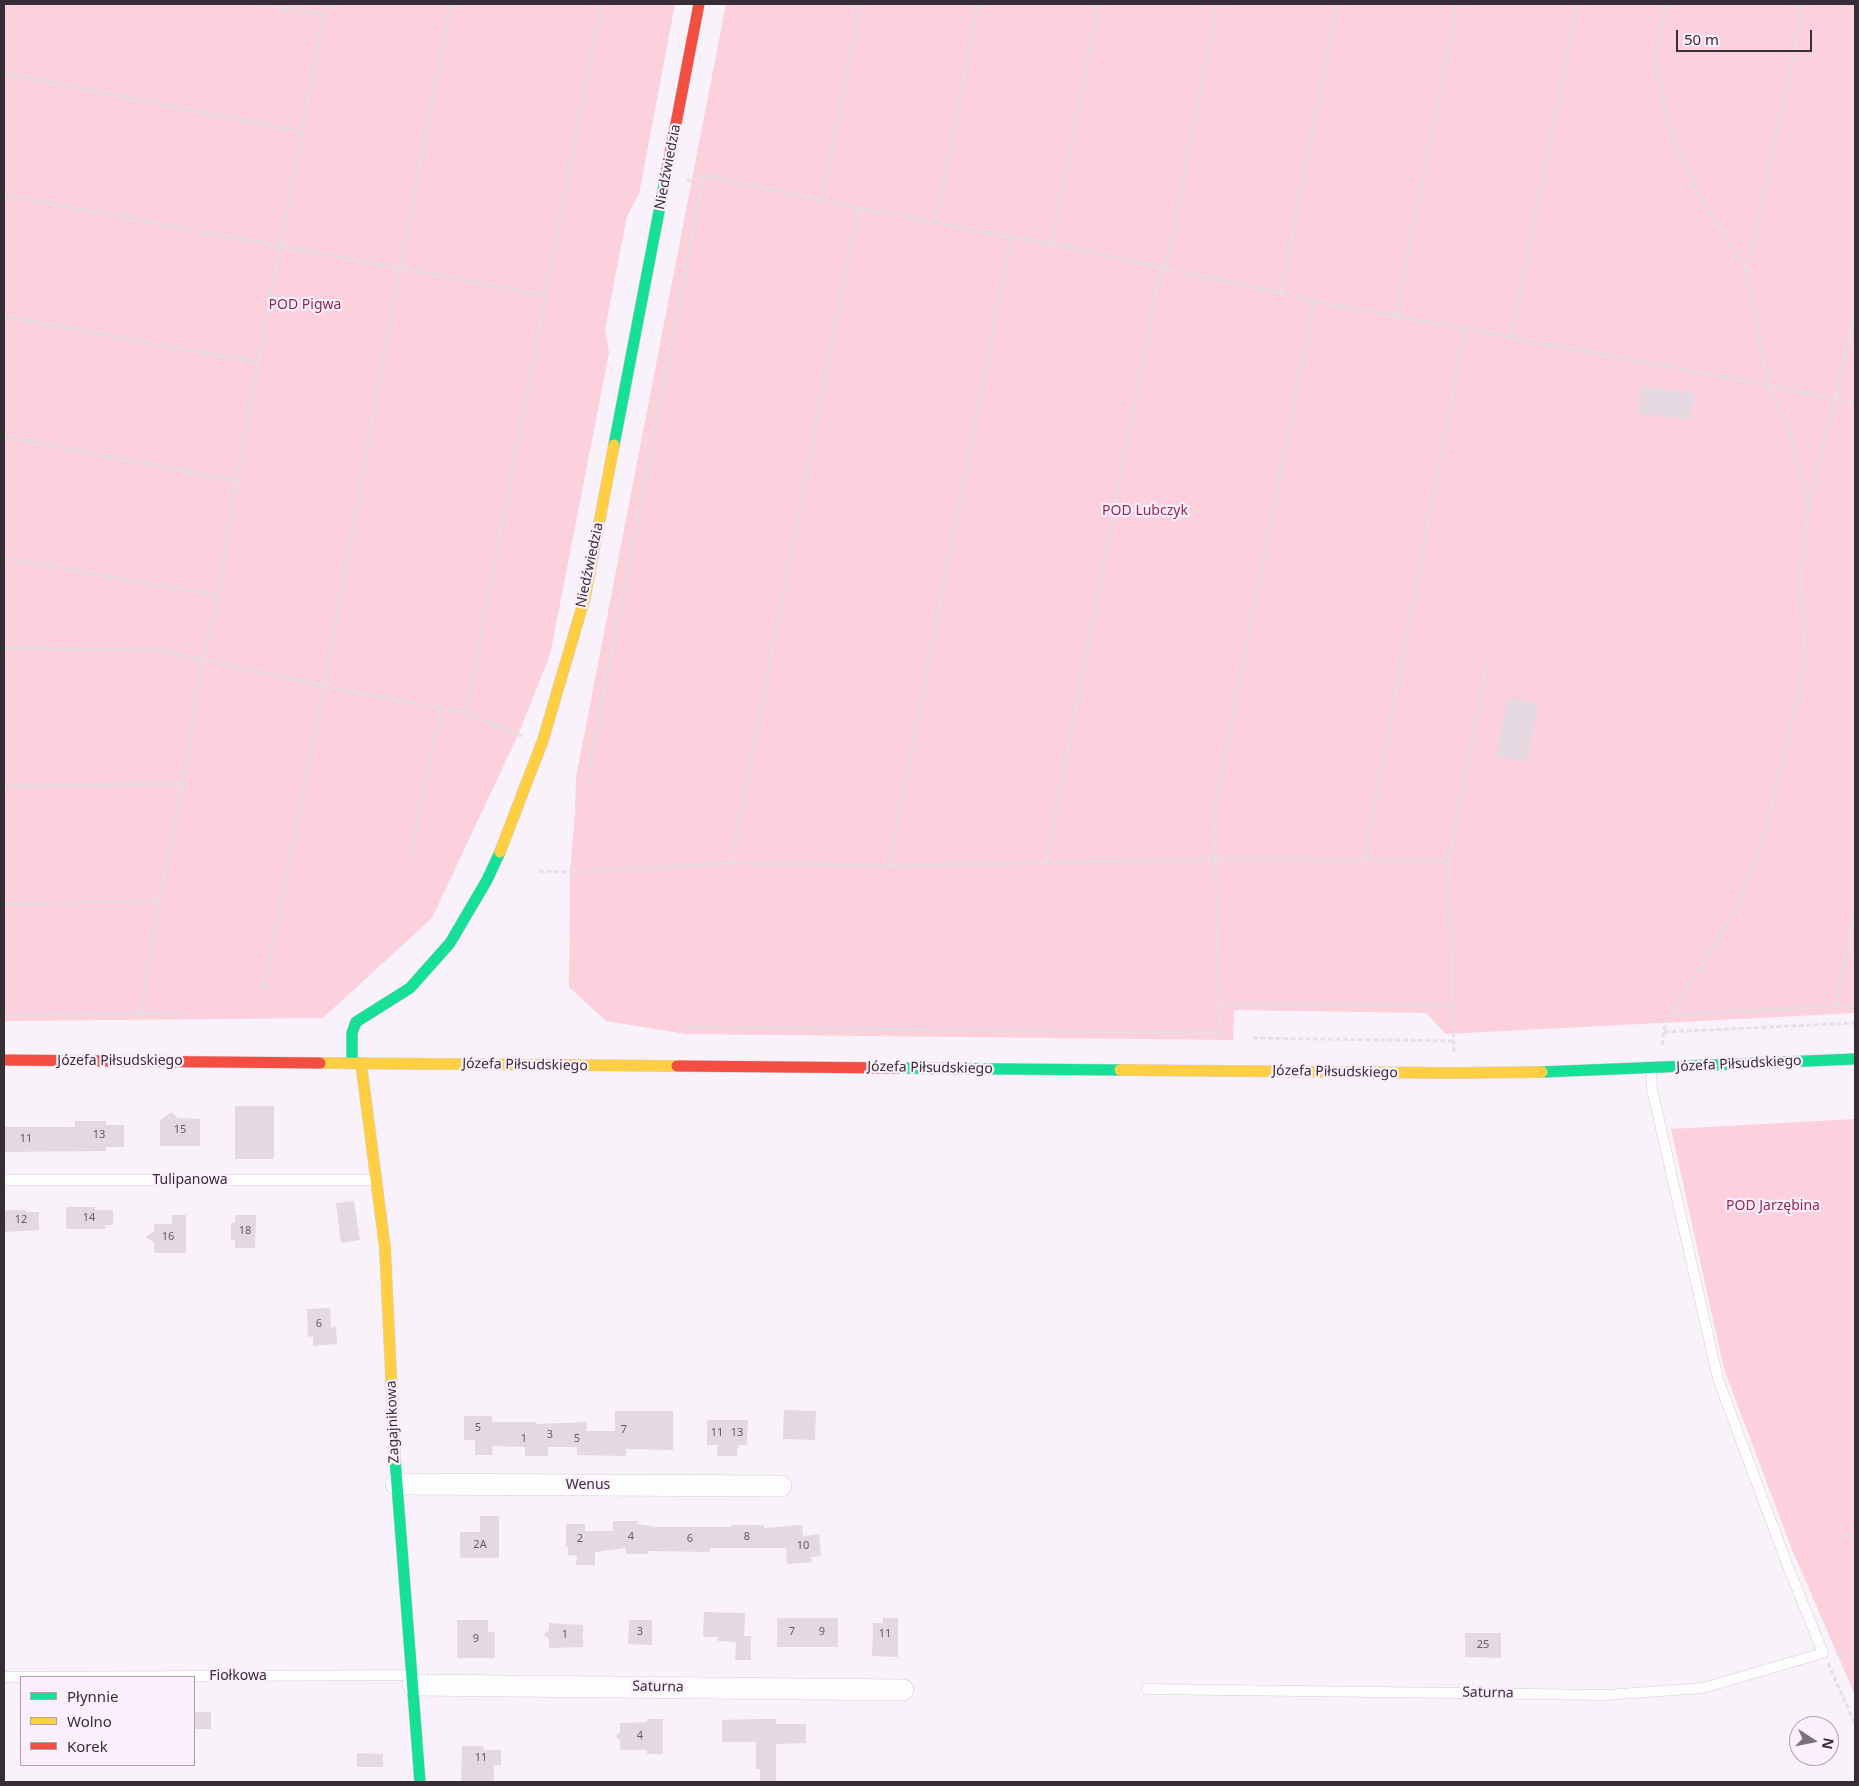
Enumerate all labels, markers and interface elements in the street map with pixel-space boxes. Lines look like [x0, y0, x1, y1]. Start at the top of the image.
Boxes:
scale bar [1679, 20, 1815, 52]
text: 50 m [1684, 29, 1719, 49]
street label: Niedźwiedzia [652, 123, 684, 211]
park label: POD Pigwa [269, 297, 341, 313]
park label: POD Lubczyk [1102, 503, 1188, 519]
street label: Niedźwiedzia [573, 521, 607, 609]
street label: Józefa Piłsudskiego [1676, 1052, 1802, 1076]
street label: Józefa Piłsudskiego [57, 1053, 183, 1069]
street label: Józefa Piłsudskiego [462, 1056, 588, 1074]
street label: Józefa Piłsudskiego [867, 1059, 993, 1077]
street label: Józefa Piłsudskiego [1272, 1063, 1398, 1081]
house number: 15 [174, 1123, 186, 1137]
house number: 13 [93, 1128, 105, 1142]
house number: 11 [20, 1132, 32, 1146]
street label: Tulipanowa [152, 1172, 228, 1188]
park label: POD Jarzębina [1726, 1198, 1820, 1214]
house number: 14 [83, 1211, 95, 1225]
house number: 12 [15, 1213, 27, 1227]
house number: 18 [239, 1224, 251, 1238]
house number: 16 [162, 1230, 174, 1244]
house number: 6 [316, 1317, 322, 1331]
street label: Zagajnikowa [383, 1380, 403, 1464]
house number: 5 [475, 1421, 481, 1435]
house number: 7 [621, 1423, 627, 1437]
house number: 11 [711, 1426, 723, 1440]
house number: 13 [731, 1426, 743, 1440]
house number: 3 [547, 1428, 553, 1442]
house number: 1 [521, 1432, 527, 1446]
house number: 5 [574, 1432, 580, 1446]
street label: Wenus [566, 1477, 610, 1493]
house number: 4 [628, 1530, 634, 1544]
house number: 8 [744, 1530, 750, 1544]
house number: 2 [577, 1532, 583, 1546]
house number: 6 [687, 1532, 693, 1546]
house number: 2A [473, 1538, 487, 1552]
house number: 10 [797, 1539, 809, 1553]
house number: 3 [637, 1625, 643, 1639]
house number: 7 [789, 1625, 795, 1639]
house number: 9 [819, 1625, 825, 1639]
house number: 11 [879, 1627, 891, 1641]
house number: 1 [562, 1628, 568, 1642]
house number: 9 [473, 1632, 479, 1646]
house number: 25 [1477, 1638, 1489, 1652]
street label: Fiołkowa [209, 1668, 267, 1684]
legend [20, 1676, 195, 1766]
street label: Saturna [632, 1678, 684, 1696]
street label: Saturna [1462, 1684, 1514, 1702]
text: Płynnie [67, 1686, 118, 1706]
text: Wolno [67, 1711, 112, 1731]
north arrow [1789, 1716, 1839, 1766]
house number: 4 [637, 1729, 643, 1743]
text: Korek [67, 1736, 108, 1756]
text: N [1818, 1736, 1839, 1751]
house number: 11 [475, 1751, 487, 1765]

